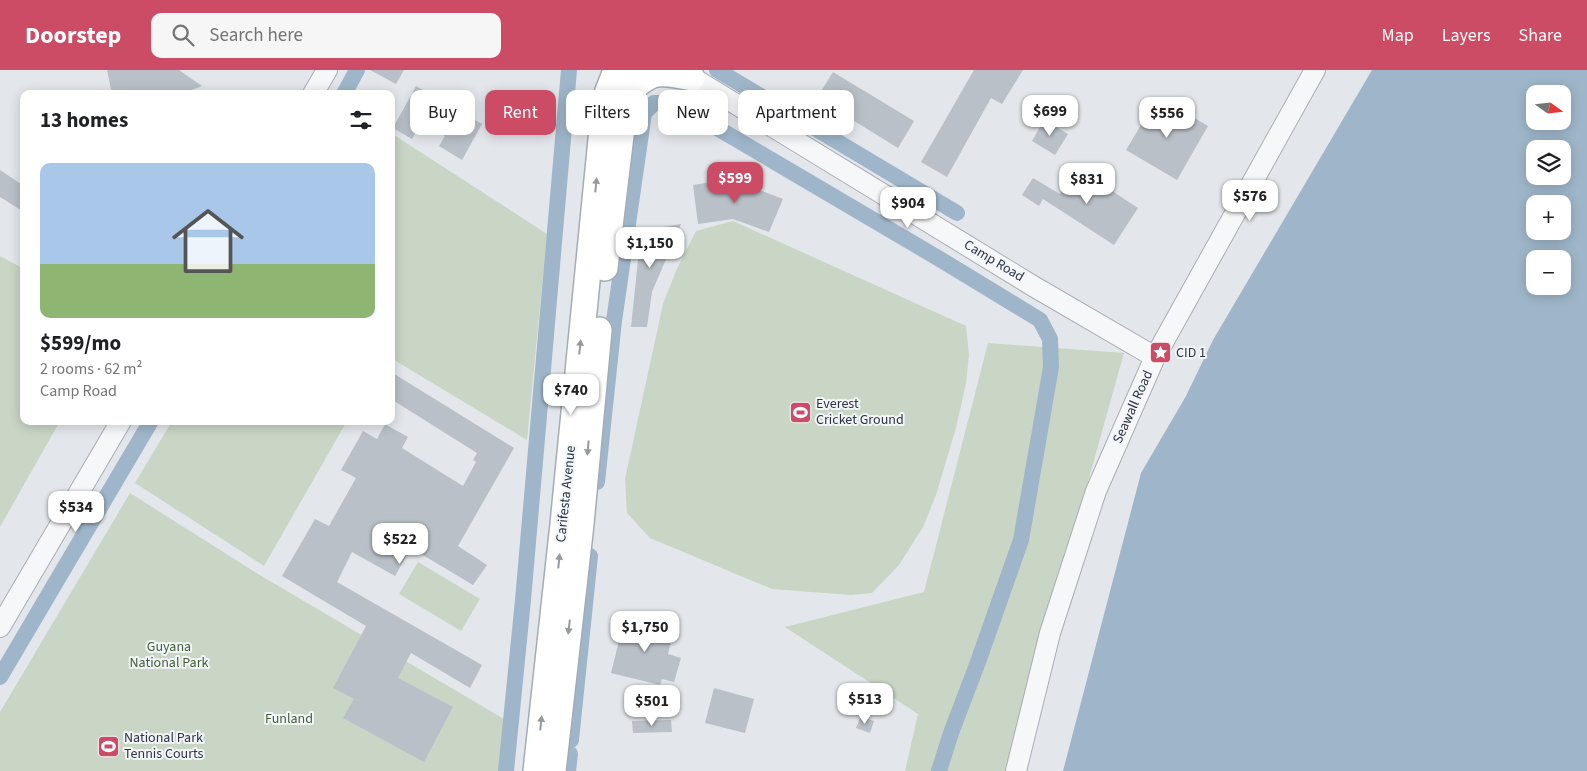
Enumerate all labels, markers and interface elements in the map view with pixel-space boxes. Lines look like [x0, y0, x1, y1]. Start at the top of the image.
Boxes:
search box [151, 13, 501, 58]
text: Doorstep [25, 18, 121, 53]
icon: search [169, 21, 197, 49]
text: Search here [209, 22, 303, 49]
text: Map [1382, 23, 1414, 48]
text: Layers [1442, 23, 1491, 48]
text: Share [1519, 23, 1562, 48]
north arrow [1526, 85, 1571, 130]
map controls [1526, 85, 1571, 295]
chip: Buy [410, 90, 475, 135]
chip: Rent [485, 90, 556, 135]
chip: Filters [566, 90, 648, 135]
chip: New [658, 90, 728, 135]
chip: Apartment [738, 90, 854, 135]
pin: $699 [1020, 94, 1080, 137]
pin: $556 [1137, 97, 1197, 139]
text: $699 [1033, 100, 1067, 122]
text: $556 [1150, 102, 1184, 124]
text: 13 homes [40, 105, 128, 135]
icon: filters [347, 106, 375, 134]
button: layers [1526, 140, 1571, 185]
pin: $599 [705, 162, 765, 204]
pin: $831 [1057, 162, 1117, 205]
text: $599 [718, 167, 752, 189]
text: $831 [1070, 168, 1104, 190]
one-way arrow [592, 177, 600, 193]
pin: $576 [1220, 180, 1280, 222]
text: $576 [1233, 185, 1267, 207]
pin: $904 [878, 186, 938, 229]
text: $904 [891, 192, 925, 214]
button: + [1526, 195, 1571, 240]
icon: home [163, 196, 253, 286]
pin: $1,150 [609, 226, 691, 269]
text: $1,150 [626, 232, 674, 254]
street label: Camp Road [960, 235, 1028, 287]
button: − [1526, 250, 1571, 295]
text: $599/mo [40, 328, 121, 358]
one-way arrow [576, 339, 584, 355]
place icon: CID 1 [1148, 341, 1172, 365]
place label: CID 1 [1176, 343, 1206, 363]
text: 2 rooms · 62 m² [40, 358, 142, 380]
street label: Seawall Road [1108, 367, 1158, 447]
pin: $740 [541, 374, 601, 416]
text: $740 [554, 379, 588, 401]
text: Camp Road [40, 380, 117, 402]
place label: Everest Cricket Ground [816, 394, 904, 430]
sports icon: Everest Cricket Ground [788, 400, 812, 424]
one-way arrow [584, 440, 592, 456]
street label: Carifesta Avenue [551, 445, 581, 543]
pin: $534 [46, 490, 106, 533]
text: $534 [59, 496, 93, 518]
pin: $522 [370, 522, 430, 565]
text: $522 [383, 528, 417, 550]
one-way arrow [555, 553, 563, 569]
pin: $1,750 [604, 610, 686, 653]
text: $1,750 [621, 616, 669, 638]
one-way arrow [565, 619, 573, 635]
park label: Guyana National Park [130, 637, 209, 673]
pin: $513 [835, 682, 895, 725]
pin: $501 [622, 684, 682, 727]
text: $513 [848, 688, 882, 710]
text: $501 [635, 690, 669, 712]
park label: Funland [265, 709, 313, 729]
one-way arrow [537, 714, 545, 730]
place label: National Park Tennis Courts [124, 728, 204, 764]
sports icon: National Park Tennis Courts [96, 734, 120, 758]

